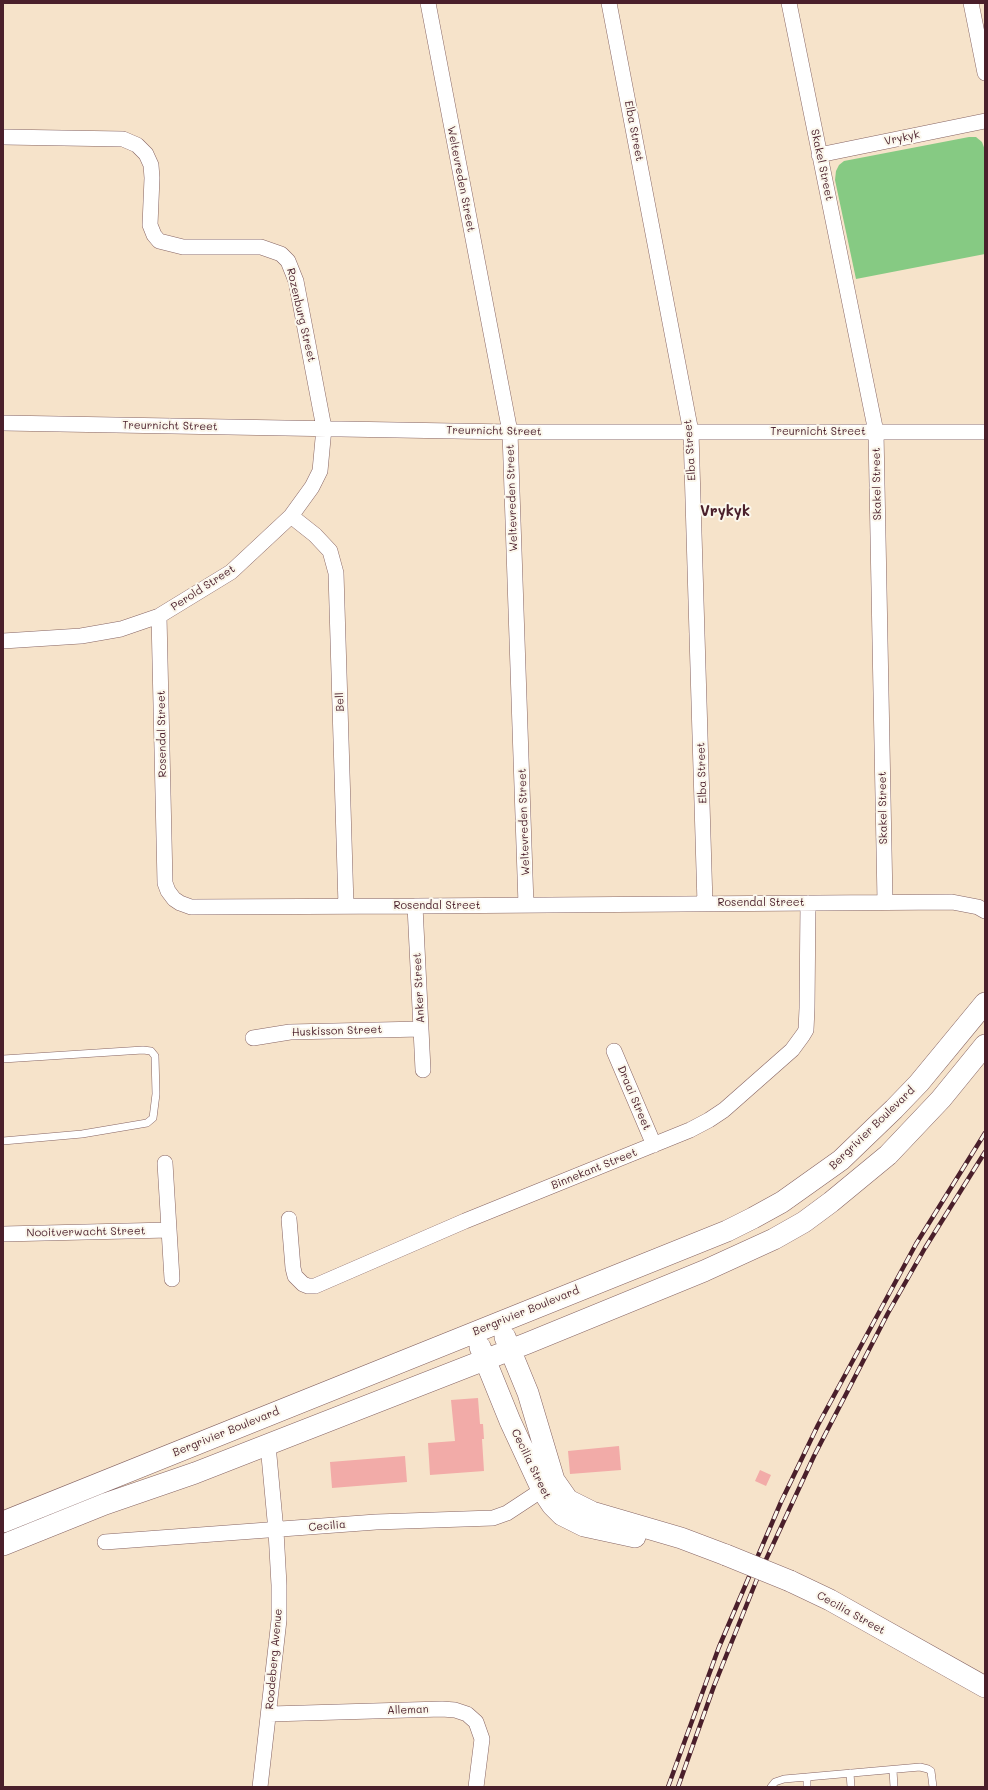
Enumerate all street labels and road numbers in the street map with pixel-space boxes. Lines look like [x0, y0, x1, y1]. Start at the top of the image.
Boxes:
street label: Elba Street [622, 100, 646, 162]
street label: Weltevreden Street [444, 125, 478, 233]
street label: Skakel Street [808, 128, 836, 202]
street label: Vrykyk [883, 128, 921, 148]
street label: Rozenburg Street [284, 267, 318, 363]
street label: Treurnicht Street [122, 419, 218, 433]
street label: Elba Street [681, 419, 699, 481]
street label: Treurnicht Street [446, 424, 542, 438]
street label: Treurnicht Street [770, 425, 866, 439]
street label: Weltevreden Street [504, 444, 520, 552]
street label: Skakel Street [870, 447, 884, 521]
street label: Perold Street [168, 562, 238, 614]
street label: Rosendal Street [155, 690, 169, 778]
street label: Bell [333, 692, 347, 712]
street label: Elba Street [694, 742, 710, 804]
street label: Weltevreden Street [516, 768, 532, 876]
street label: Skakel Street [876, 771, 890, 845]
street label: Rosendal Street [718, 896, 804, 910]
street label: Rosendal Street [394, 899, 480, 913]
street label: Anker Street [411, 952, 427, 1024]
street label: Huskisson Street [292, 1023, 382, 1039]
street label: Draai Street [615, 1064, 653, 1132]
street label: Bergrivier Boulevard [827, 1084, 917, 1172]
street label: Binnekant Street [549, 1146, 639, 1192]
street label: Nooitverwacht Street [26, 1224, 146, 1240]
street label: Bergrivier Boulevard [471, 1284, 581, 1338]
street label: Bergrivier Boulevard [171, 1405, 281, 1459]
street label: Cecilia Street [508, 1427, 554, 1501]
street label: Cecilia [308, 1518, 346, 1534]
street label: Cecilia Street [815, 1589, 887, 1637]
street label: Roodeberg Avenue [263, 1608, 285, 1710]
street label: Alleman [387, 1703, 429, 1717]

